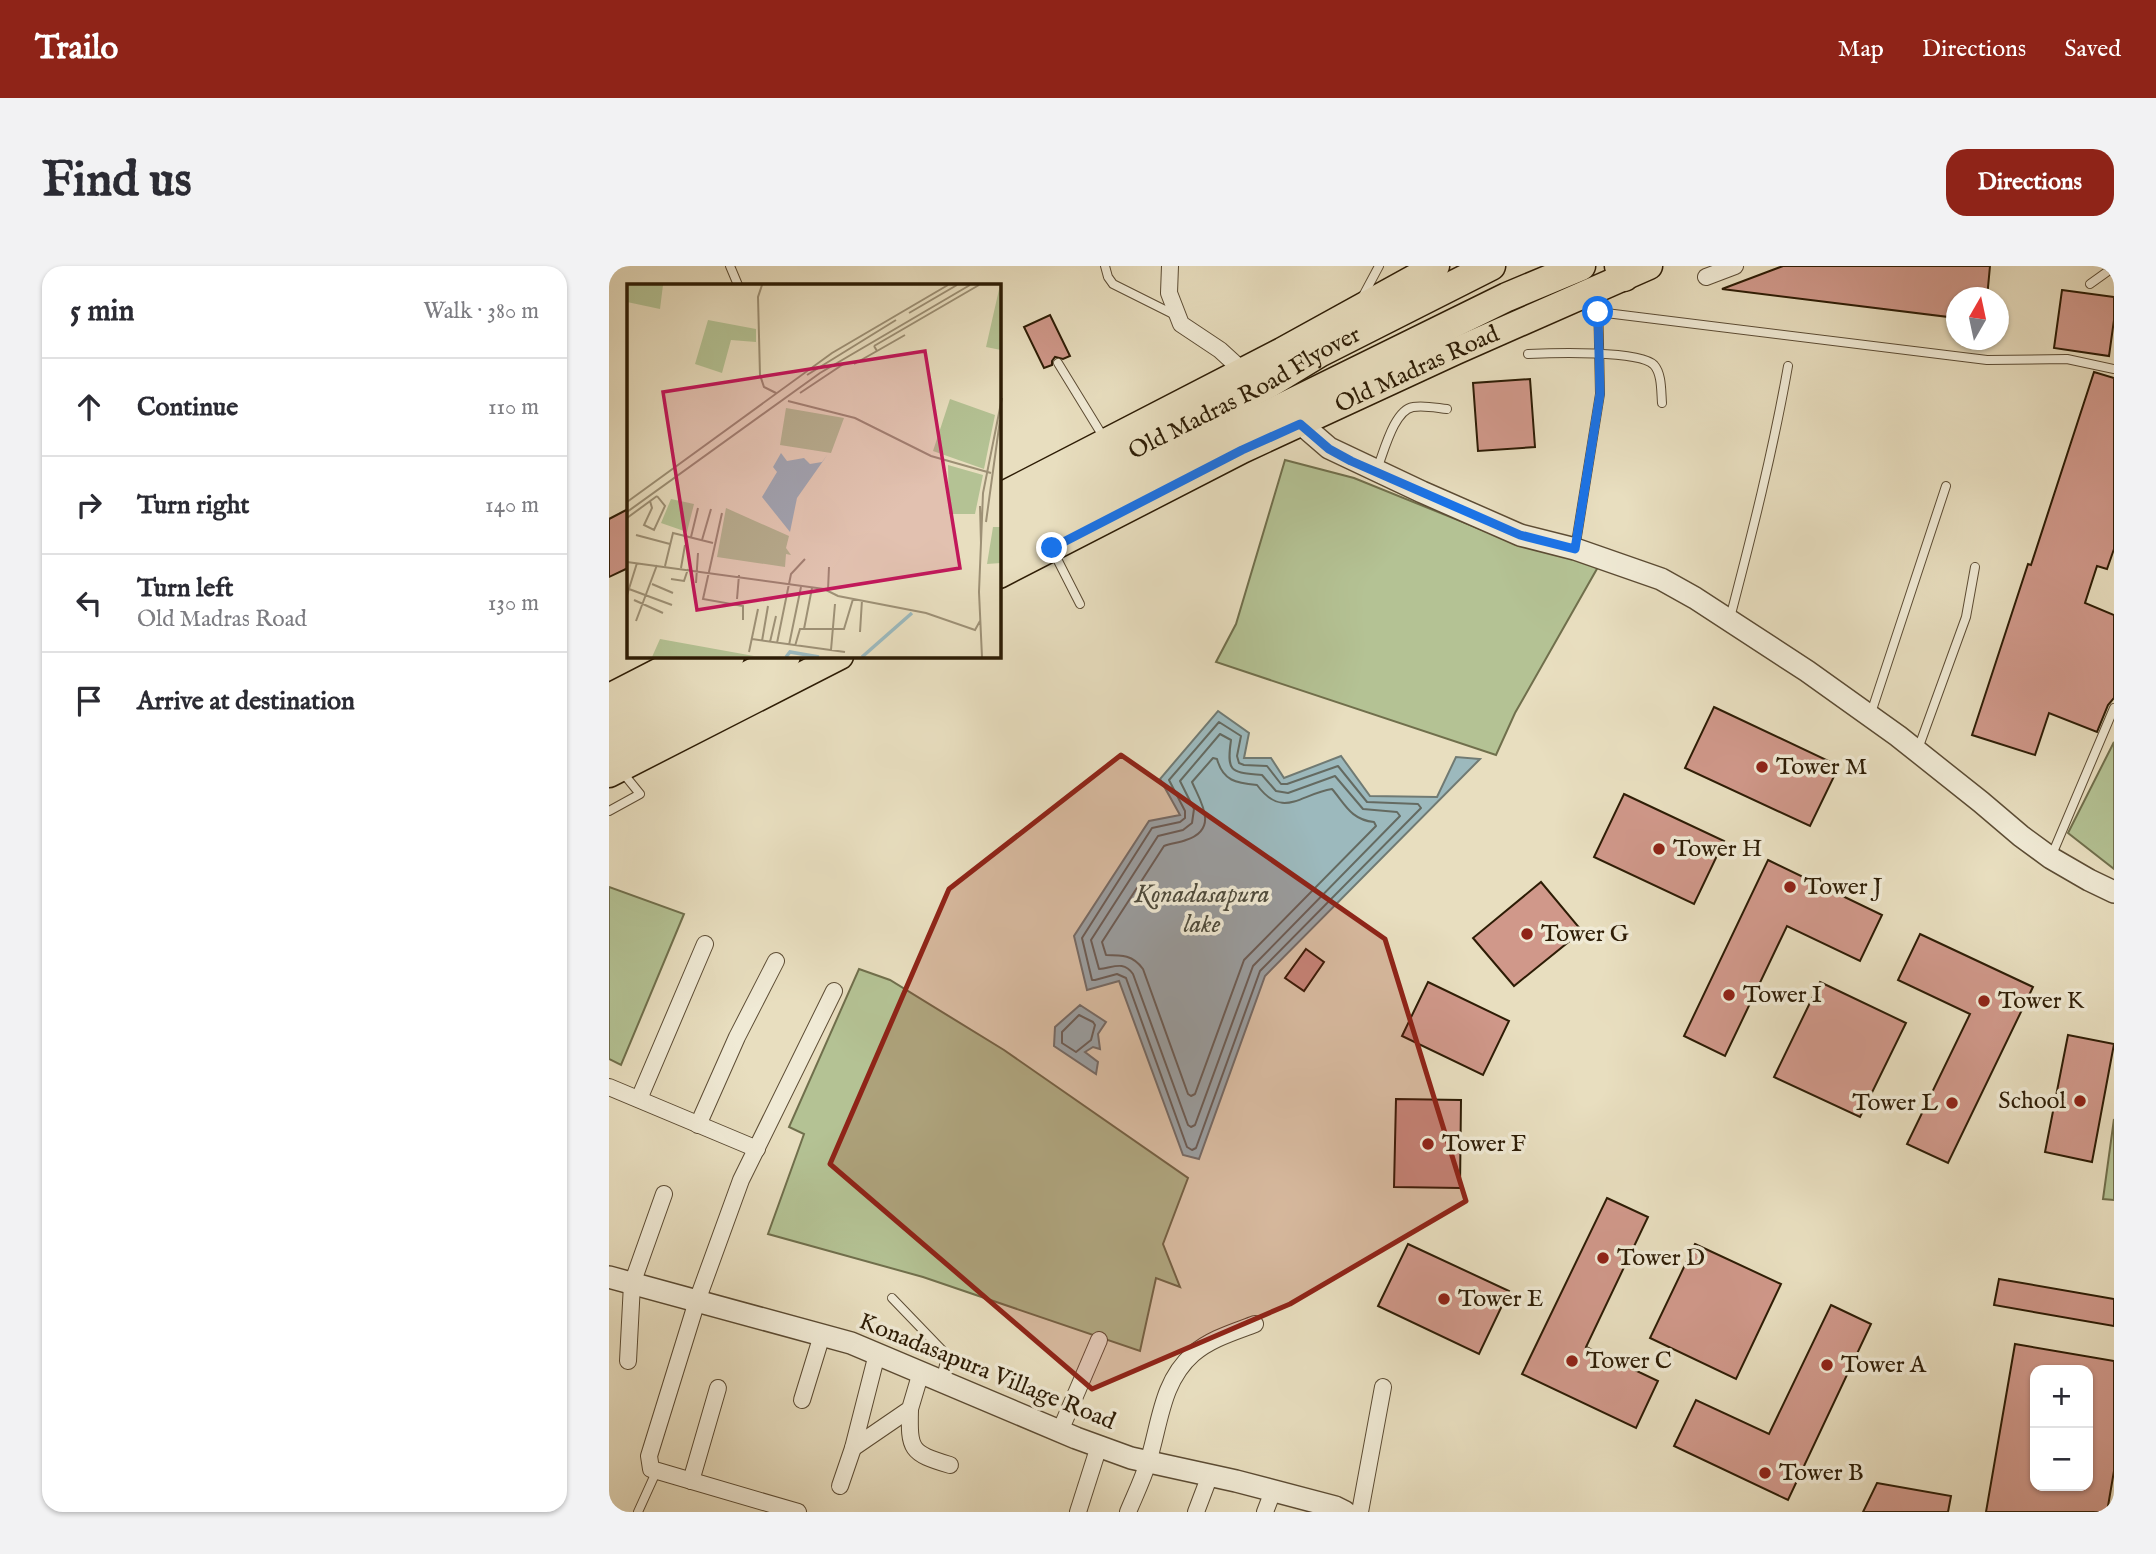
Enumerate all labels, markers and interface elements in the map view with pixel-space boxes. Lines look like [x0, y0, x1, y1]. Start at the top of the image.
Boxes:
text: Trailo [35, 28, 118, 70]
text: Map [1838, 34, 1884, 65]
text: Directions [1922, 34, 2026, 65]
text: Saved [2064, 34, 2121, 65]
button: Directions [1946, 149, 2114, 216]
text: Find us [42, 151, 192, 213]
inset map [627, 284, 1001, 658]
north arrow [1946, 287, 2009, 350]
text: 5 min [70, 293, 135, 331]
route start [1582, 296, 1613, 327]
text: Walk · 380 m [423, 297, 539, 326]
street label: Old Madras Road [1330, 318, 1504, 420]
street label: Old Madras Road Flyover [1123, 319, 1366, 467]
icon: ahead [70, 388, 108, 426]
text: Continue [137, 391, 238, 424]
text: 110 m [488, 393, 539, 422]
icon: right [70, 486, 108, 524]
text: Turn right [137, 489, 250, 522]
text: 140 m [485, 491, 539, 520]
route end [1036, 532, 1067, 563]
text: Turn left [137, 572, 234, 605]
icon: left [70, 584, 108, 622]
text: 130 m [488, 589, 539, 618]
text: Old Madras Road [137, 605, 307, 634]
icon: arrive [70, 682, 108, 720]
text: Arrive at destination [137, 685, 355, 718]
place label: Tower M [1776, 752, 1867, 783]
marker: Tower M [1754, 759, 1770, 775]
place label: Tower H [1673, 834, 1762, 865]
marker: Tower H [1651, 841, 1667, 857]
place label: Tower J [1804, 872, 1883, 903]
water label: Konadasapura lake [1133, 878, 1270, 941]
marker: Tower J [1782, 879, 1798, 895]
place label: Tower G [1541, 919, 1629, 950]
marker: Tower G [1519, 926, 1535, 942]
place label: Tower I [1743, 980, 1822, 1011]
place label: Tower K [1998, 986, 2085, 1017]
marker: Tower I [1721, 987, 1737, 1003]
marker: Tower K [1976, 993, 1992, 1009]
place label: School [1998, 1086, 2066, 1117]
place label: Tower L [1852, 1088, 1939, 1119]
marker: School [2072, 1093, 2088, 1109]
marker: Tower L [1944, 1095, 1960, 1111]
place label: Tower F [1442, 1129, 1526, 1160]
marker: Tower F [1420, 1136, 1436, 1152]
place label: Tower D [1617, 1243, 1705, 1274]
marker: Tower D [1595, 1250, 1611, 1266]
place label: Tower E [1458, 1284, 1543, 1315]
marker: Tower E [1436, 1291, 1452, 1307]
street label: Konadasapura Village Road [854, 1306, 1120, 1438]
place label: Tower C [1586, 1346, 1672, 1377]
place label: Tower A [1841, 1350, 1927, 1381]
marker: Tower C [1564, 1353, 1580, 1369]
marker: Tower A [1819, 1357, 1835, 1373]
map controls [2030, 1365, 2093, 1491]
button: + [2030, 1365, 2093, 1428]
button: − [2030, 1428, 2093, 1491]
place label: Tower B [1779, 1458, 1864, 1489]
marker: Tower B [1757, 1465, 1773, 1481]

